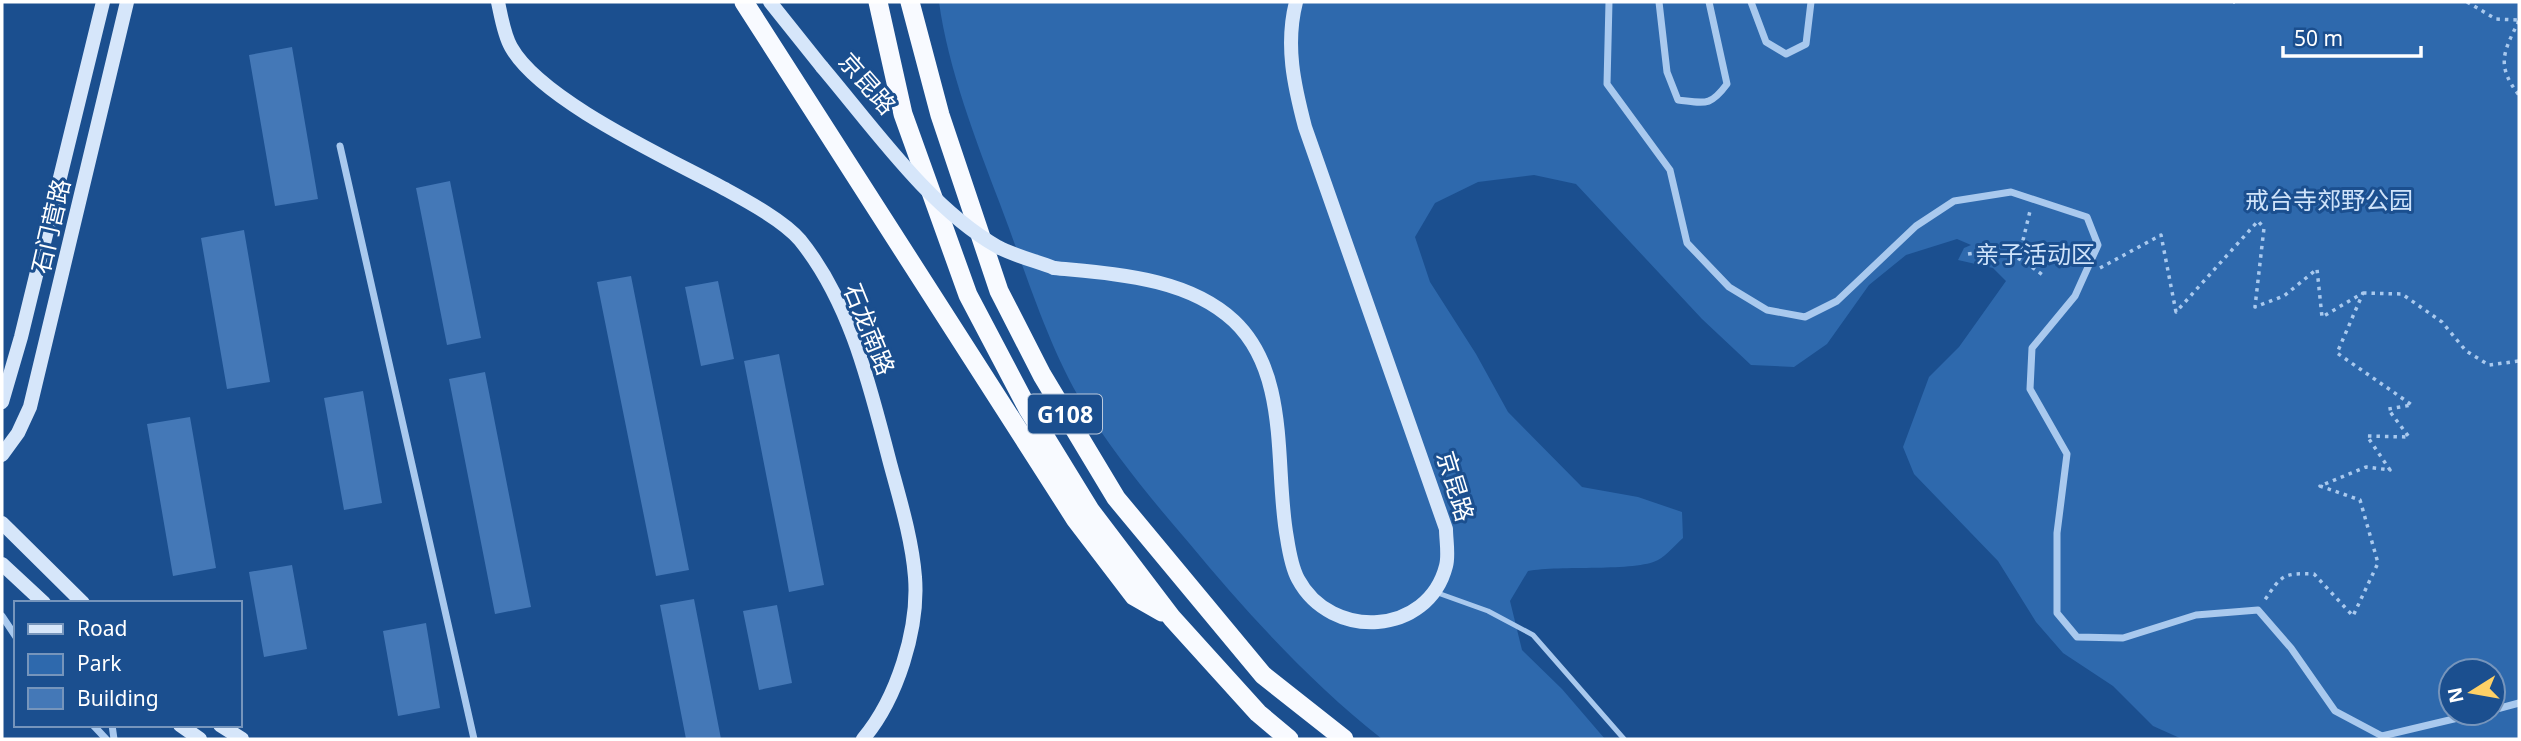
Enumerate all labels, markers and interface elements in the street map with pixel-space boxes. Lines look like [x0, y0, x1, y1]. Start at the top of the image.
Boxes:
scale bar [2283, 14, 2421, 58]
text: 50 m [2294, 24, 2343, 52]
street label: 京昆路 [832, 45, 904, 121]
street label: 石门营路 [23, 176, 77, 276]
park label: 戒台寺郊野公园 [2245, 183, 2413, 216]
park label: 亲子活动区 [1975, 237, 2095, 270]
street label: 石龙南路 [837, 278, 903, 380]
road number: G108 [1028, 394, 1102, 434]
street label: 京昆路 [1430, 447, 1482, 525]
legend [14, 601, 242, 727]
text: Road [77, 614, 127, 642]
text: Park [77, 649, 122, 677]
north arrow [2437, 657, 2507, 727]
text: Building [77, 684, 159, 712]
text: N [2441, 685, 2470, 705]

